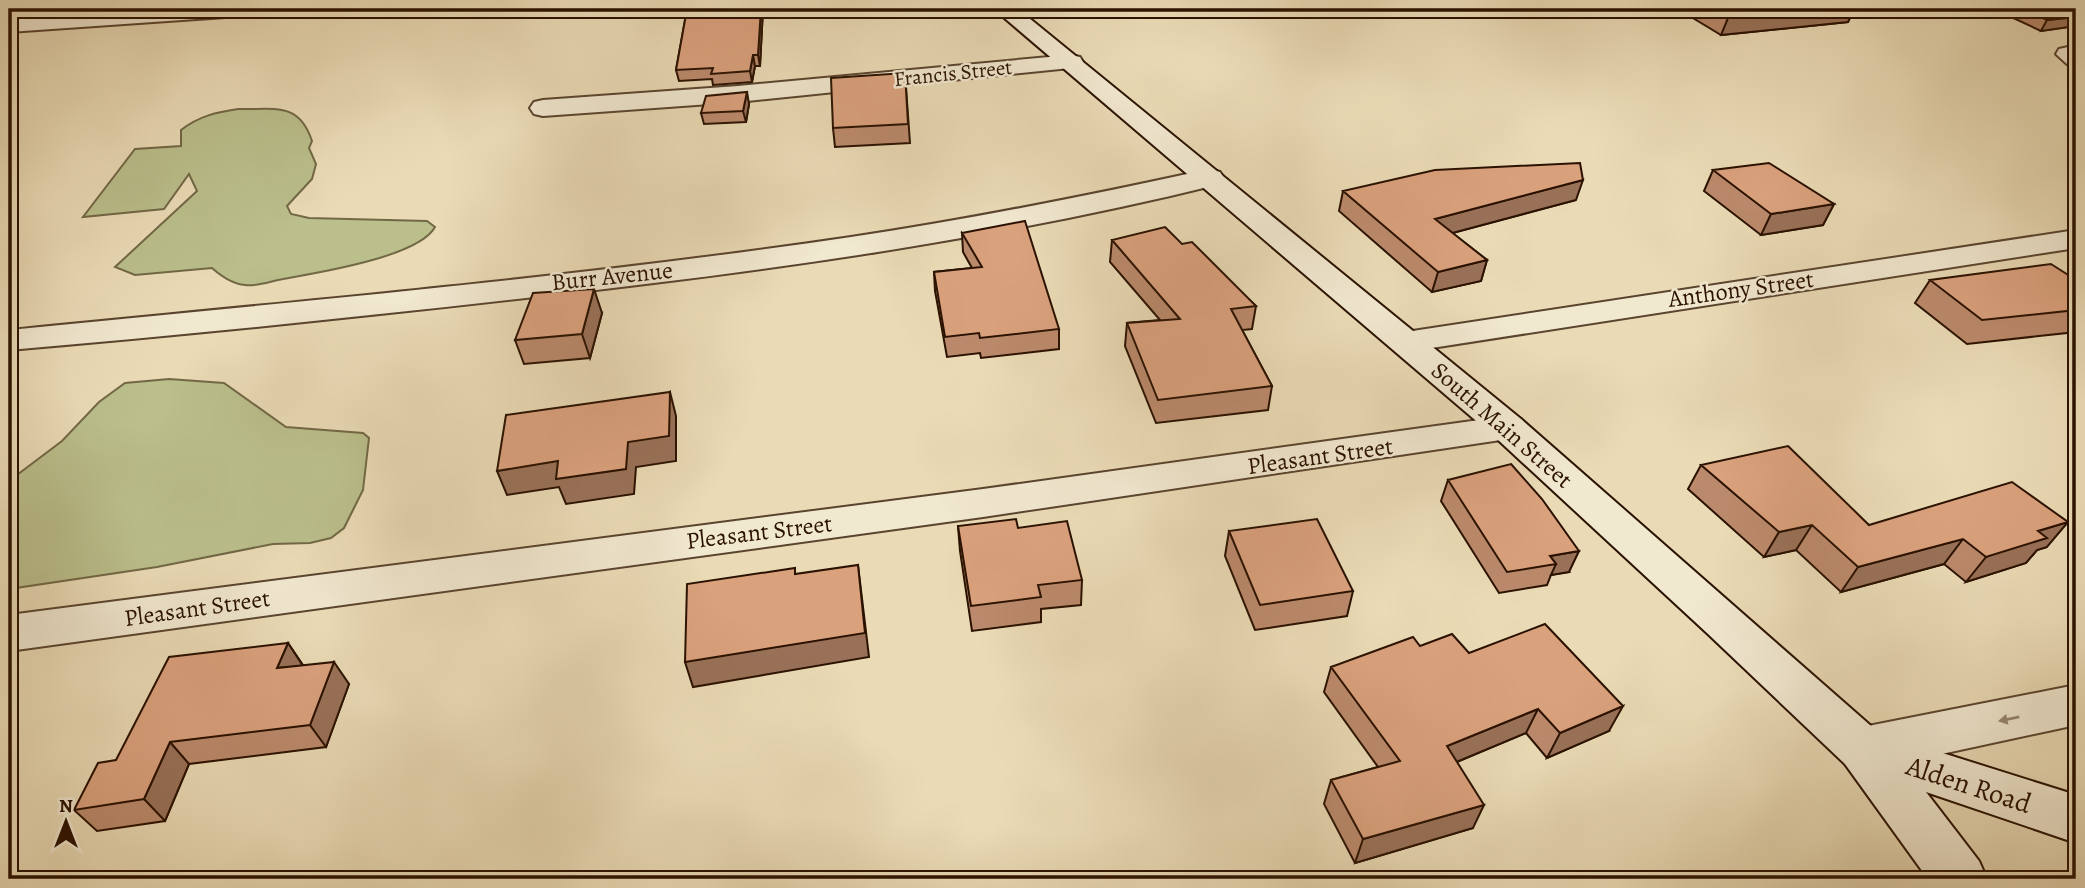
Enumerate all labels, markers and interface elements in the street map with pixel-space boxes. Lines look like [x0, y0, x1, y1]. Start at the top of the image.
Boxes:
street label: Francis Street [893, 53, 1013, 93]
street label: Burr Avenue [550, 254, 674, 298]
street label: Anthony Street [1665, 263, 1816, 315]
street label: South Main Street [1424, 355, 1580, 495]
street label: Pleasant Street [1245, 430, 1395, 482]
street label: Pleasant Street [684, 507, 834, 557]
street label: Pleasant Street [122, 582, 272, 634]
one-way arrow [1998, 713, 2020, 724]
street label: Alden Road [1900, 747, 2037, 823]
north arrow [32, 786, 102, 856]
text: N [59, 793, 73, 819]

